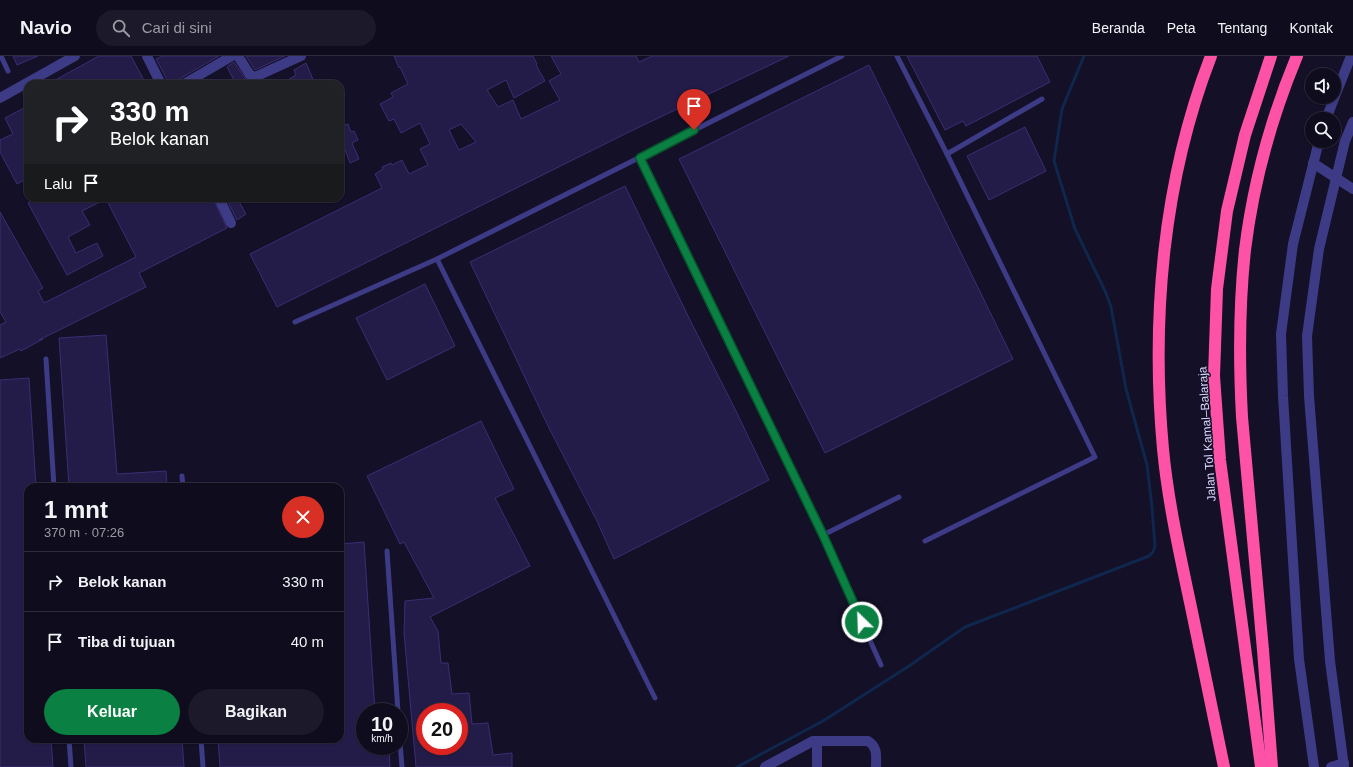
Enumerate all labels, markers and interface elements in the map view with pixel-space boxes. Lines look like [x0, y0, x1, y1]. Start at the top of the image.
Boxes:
search box [96, 10, 376, 46]
text: Navio [20, 17, 72, 38]
icon: search [110, 17, 132, 39]
text: Cari di sini [142, 19, 212, 36]
text: Beranda [1092, 20, 1145, 36]
text: Peta [1167, 20, 1196, 36]
text: Tentang [1218, 20, 1267, 36]
text: Kontak [1289, 20, 1333, 36]
map controls [1305, 68, 1341, 148]
button: sound [1305, 68, 1341, 104]
pin [677, 89, 711, 130]
icon: arrive [683, 95, 705, 117]
icon: right [44, 96, 96, 148]
text: 330 m [110, 96, 189, 127]
button: search [1305, 112, 1341, 148]
text: Belok kanan [110, 129, 209, 149]
icon: arrive [80, 172, 102, 194]
text: Lalu [44, 175, 72, 192]
street label: Jalan Tol Kamal–Balaraja [1195, 366, 1219, 502]
text: 1 mnt [44, 496, 108, 523]
button: close [282, 496, 324, 538]
text: 370 m · 07:26 [44, 525, 124, 540]
icon: right [44, 571, 66, 593]
text: Belok kanan [78, 573, 166, 590]
text: 330 m [282, 573, 324, 590]
position arrow [841, 601, 883, 643]
icon: arrive [44, 631, 66, 653]
text: Tiba di tujuan [78, 633, 175, 650]
text: 40 m [291, 633, 324, 650]
button: Keluar [44, 689, 180, 735]
button: Bagikan [188, 689, 324, 735]
speed limit sign: 20 [416, 703, 468, 755]
text: 10 [371, 713, 393, 735]
text: km/h [371, 733, 393, 744]

